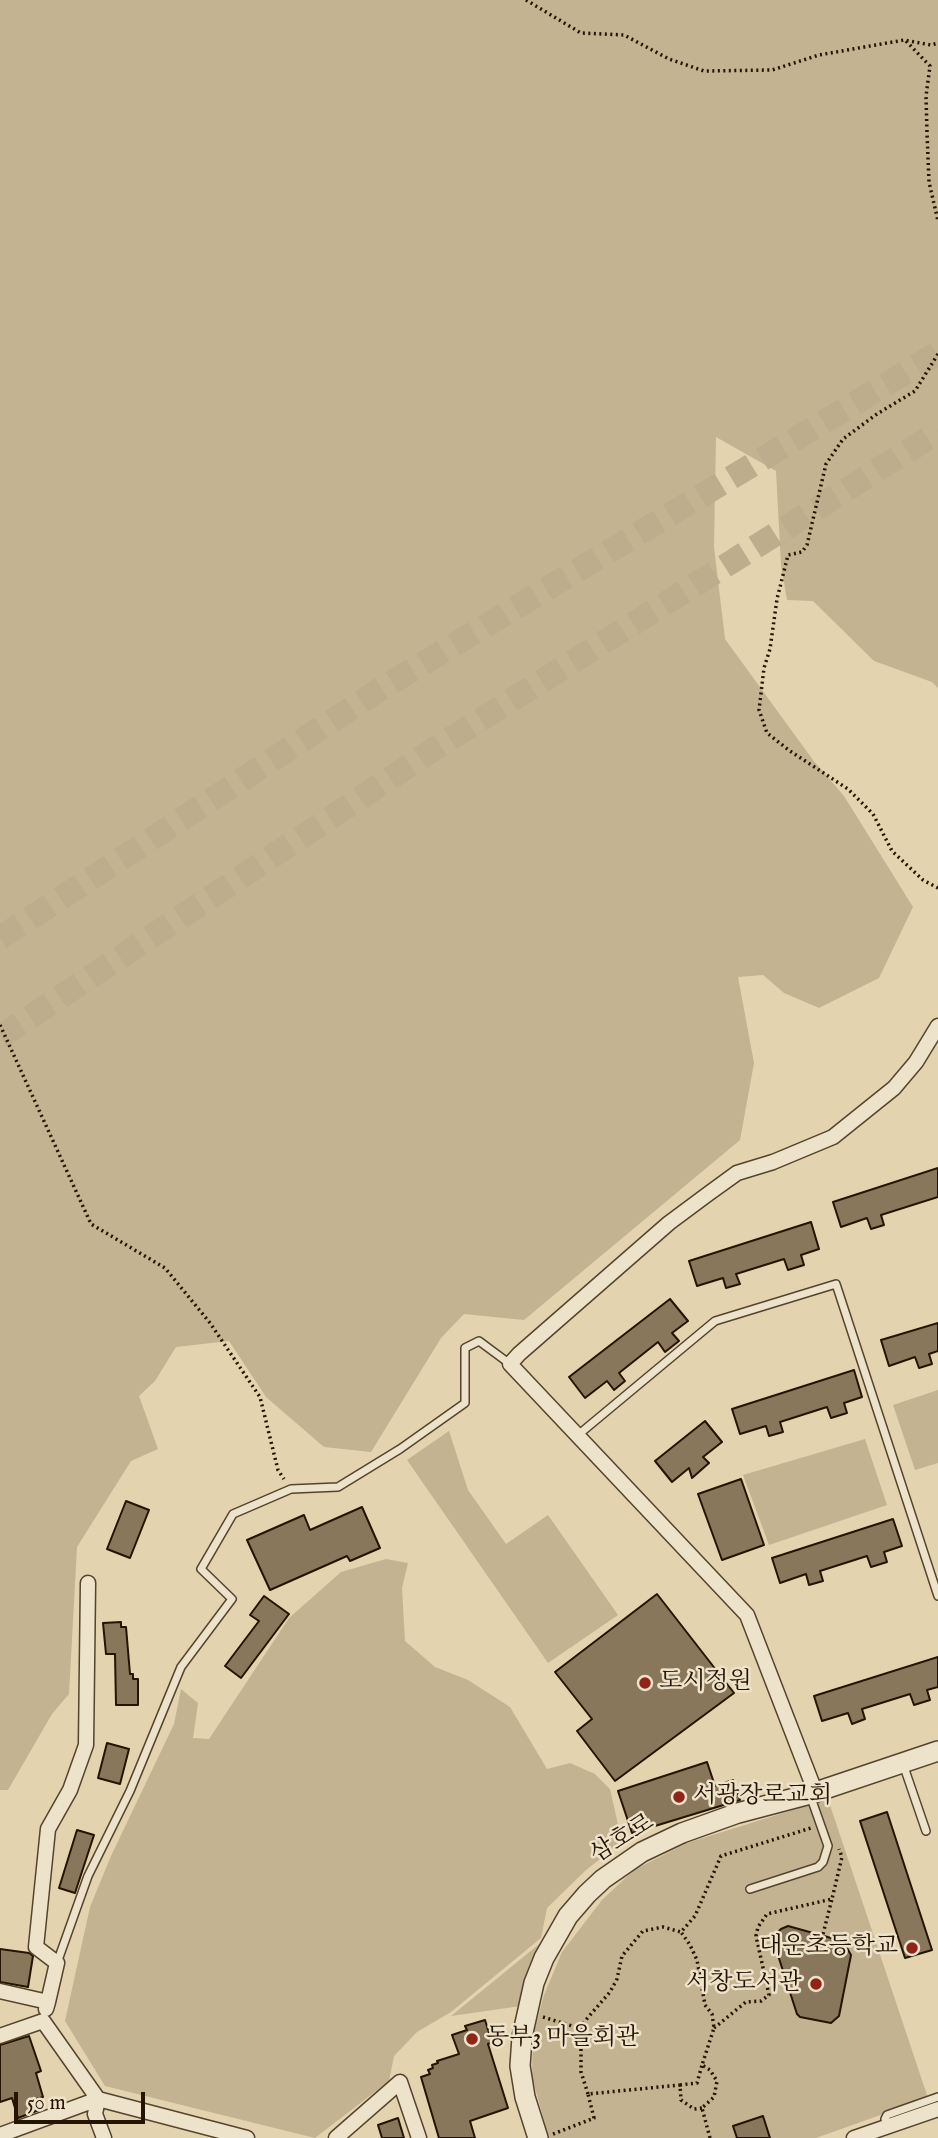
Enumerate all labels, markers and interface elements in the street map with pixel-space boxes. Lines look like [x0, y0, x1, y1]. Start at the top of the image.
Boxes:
place label: 도시정원 [659, 1669, 752, 1697]
marker: 도시정원 [637, 1675, 653, 1691]
place label: 서광장로교회 [693, 1783, 832, 1811]
marker: 서광장로교회 [671, 1789, 687, 1805]
street label: 삼호로 [586, 1809, 660, 1871]
place label: 대운초등학교 [759, 1934, 898, 1962]
marker: 대운초등학교 [904, 1940, 920, 1956]
place label: 서창도서관 [686, 1970, 802, 1998]
marker: 서창도서관 [808, 1976, 824, 1992]
place label: 동부3 마을회관 [486, 2025, 639, 2053]
marker: 동부3 마을회관 [464, 2031, 480, 2047]
scale bar [18, 2078, 149, 2122]
text: 50 m [27, 2090, 66, 2117]

